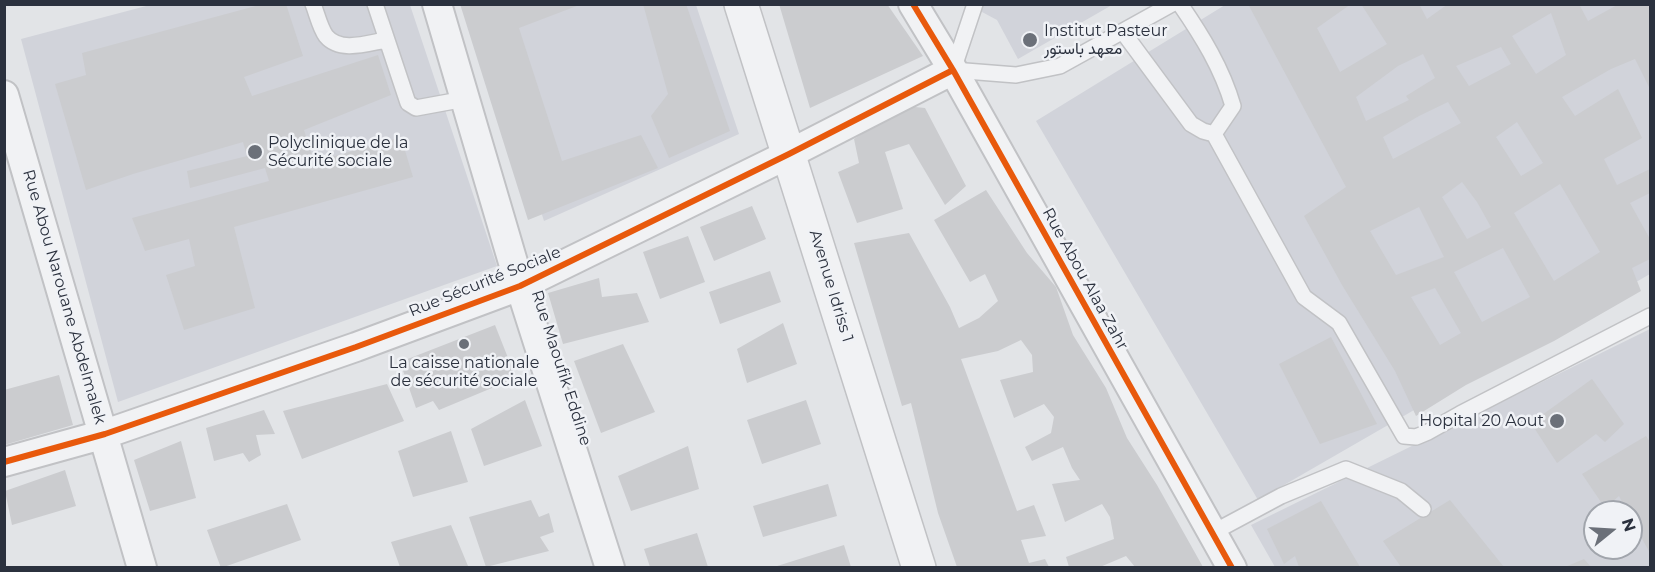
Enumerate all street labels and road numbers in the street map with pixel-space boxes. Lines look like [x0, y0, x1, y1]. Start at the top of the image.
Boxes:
street label: Rue Abou Narouane Abdelmalek [18, 167, 110, 427]
street label: Rue Abou Alaa Zahr [1038, 205, 1132, 353]
street label: Avenue Idriss 1 [805, 228, 857, 344]
street label: Rue Sécurité Sociale [406, 243, 564, 321]
street label: Rue Maoufik Eddine [527, 288, 595, 448]

